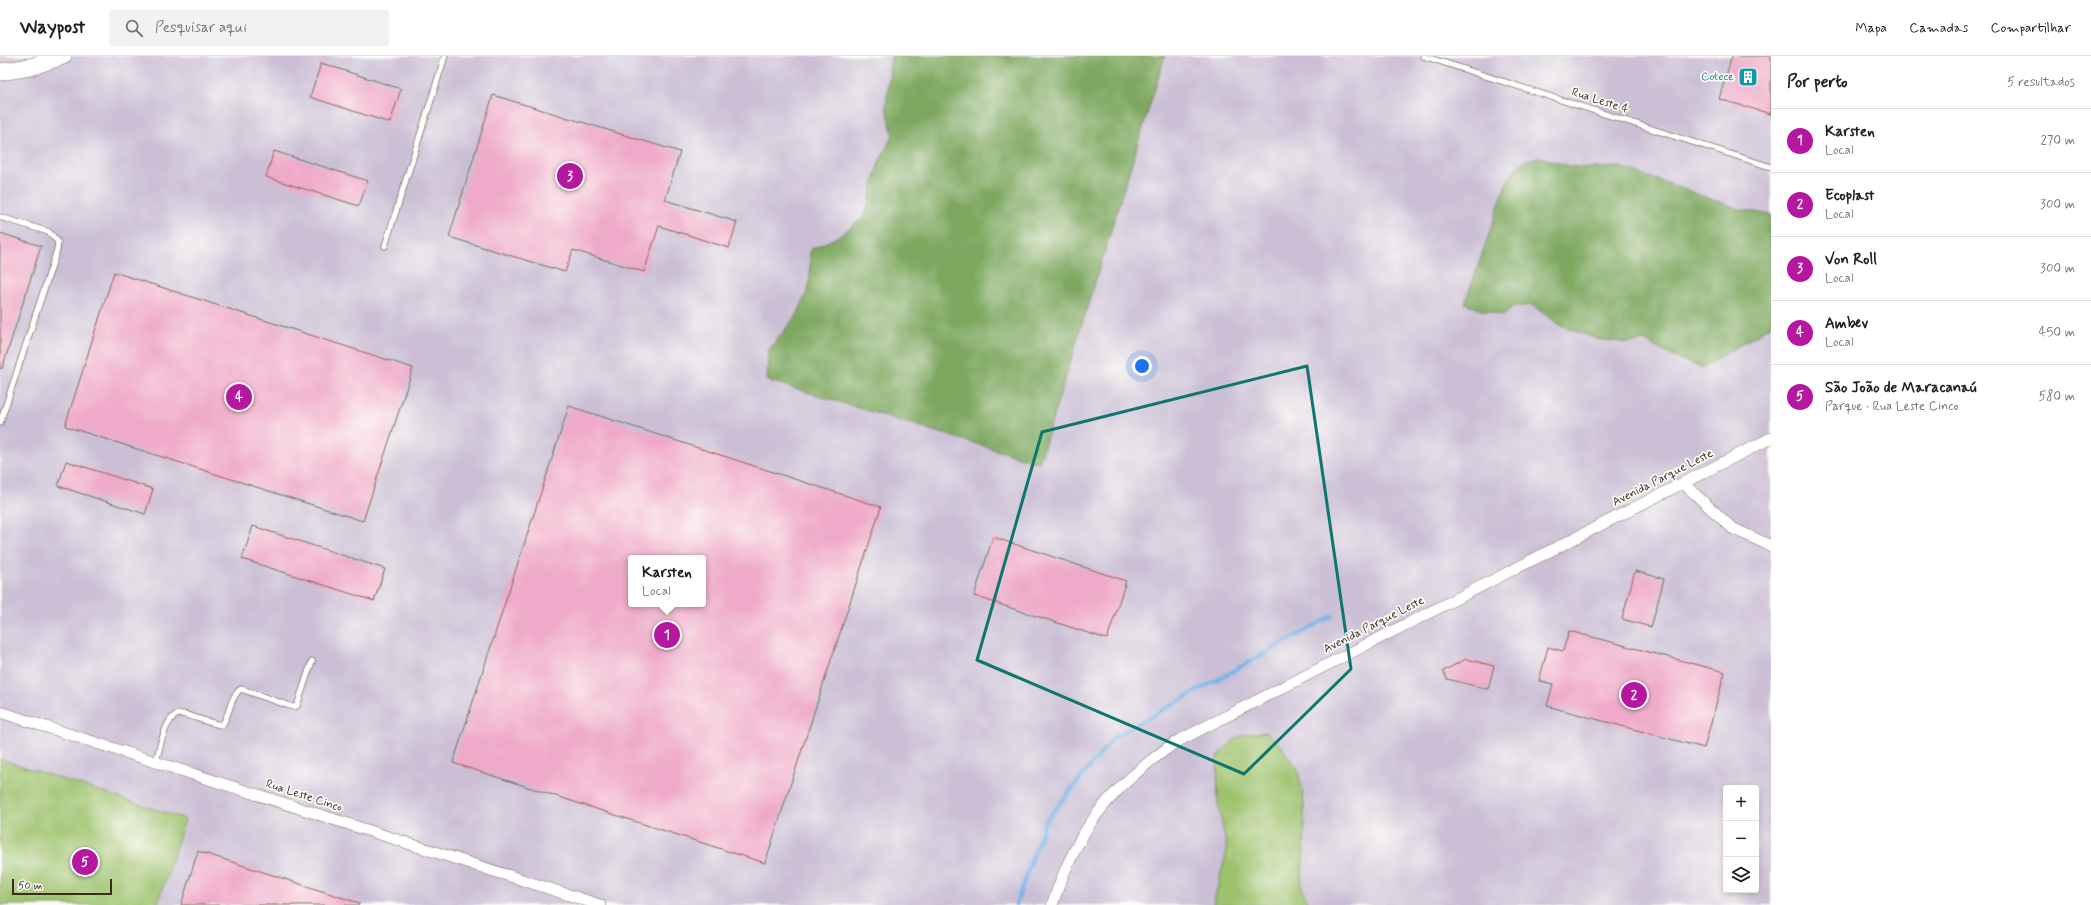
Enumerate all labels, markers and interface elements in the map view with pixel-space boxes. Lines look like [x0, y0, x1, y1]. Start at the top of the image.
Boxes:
search box [109, 10, 389, 46]
text: Waypost [20, 15, 85, 40]
icon: search [123, 17, 145, 39]
text: Pesquisar aqui [155, 18, 247, 38]
text: Mapa [1855, 19, 1887, 37]
text: Camadas [1909, 19, 1968, 37]
text: Compartilhar [1990, 19, 2071, 37]
building icon: Cotece [1737, 66, 1759, 88]
place label: Cotece [1701, 69, 1734, 85]
text: Por perto [1787, 71, 1848, 93]
text: 5 resultados [2007, 74, 2075, 91]
street label: Rua Leste 4 [1569, 84, 1631, 118]
text: Karsten [1825, 122, 1875, 142]
text: 1 [1797, 132, 1803, 149]
text: 270 m [2040, 132, 2075, 149]
text: Local [1825, 142, 1854, 159]
pin: 3 [557, 161, 583, 191]
text: Ecoplast [1825, 186, 1874, 206]
text: 2 [1797, 196, 1803, 213]
text: 300 m [2040, 196, 2075, 213]
text: Local [1825, 206, 1854, 223]
text: Von Roll [1825, 250, 1877, 270]
text: 3 [1797, 260, 1803, 277]
text: 300 m [2040, 260, 2075, 277]
text: Local [1825, 270, 1854, 287]
text: Ambev [1825, 314, 1868, 334]
text: 4 [1796, 324, 1804, 341]
text: 450 m [2039, 324, 2075, 341]
text: Local [1825, 334, 1854, 351]
your location [1132, 356, 1152, 376]
text: São João de Maracanaú [1825, 378, 1977, 398]
pin: 4 [226, 382, 252, 412]
text: 5 [1796, 388, 1804, 405]
text: 580 m [2038, 388, 2075, 405]
text: Parque · Rua Leste Cinco [1825, 398, 1959, 415]
street label: Avenida Parque Leste [1610, 446, 1716, 510]
popup [628, 555, 706, 607]
text: Karsten [642, 563, 692, 583]
text: Local [642, 583, 671, 600]
street label: Avenida Parque Leste [1321, 593, 1427, 657]
pin: 1 [654, 620, 680, 650]
pin: 2 [1621, 680, 1647, 710]
street label: Rua Leste Cinco [264, 776, 345, 816]
map controls [1723, 785, 1759, 893]
button: + [1723, 785, 1759, 821]
button: − [1723, 821, 1759, 857]
pin: 5 [72, 847, 98, 877]
button: layers [1723, 857, 1759, 893]
scale bar [12, 877, 112, 896]
text: 50 m [18, 879, 43, 893]

